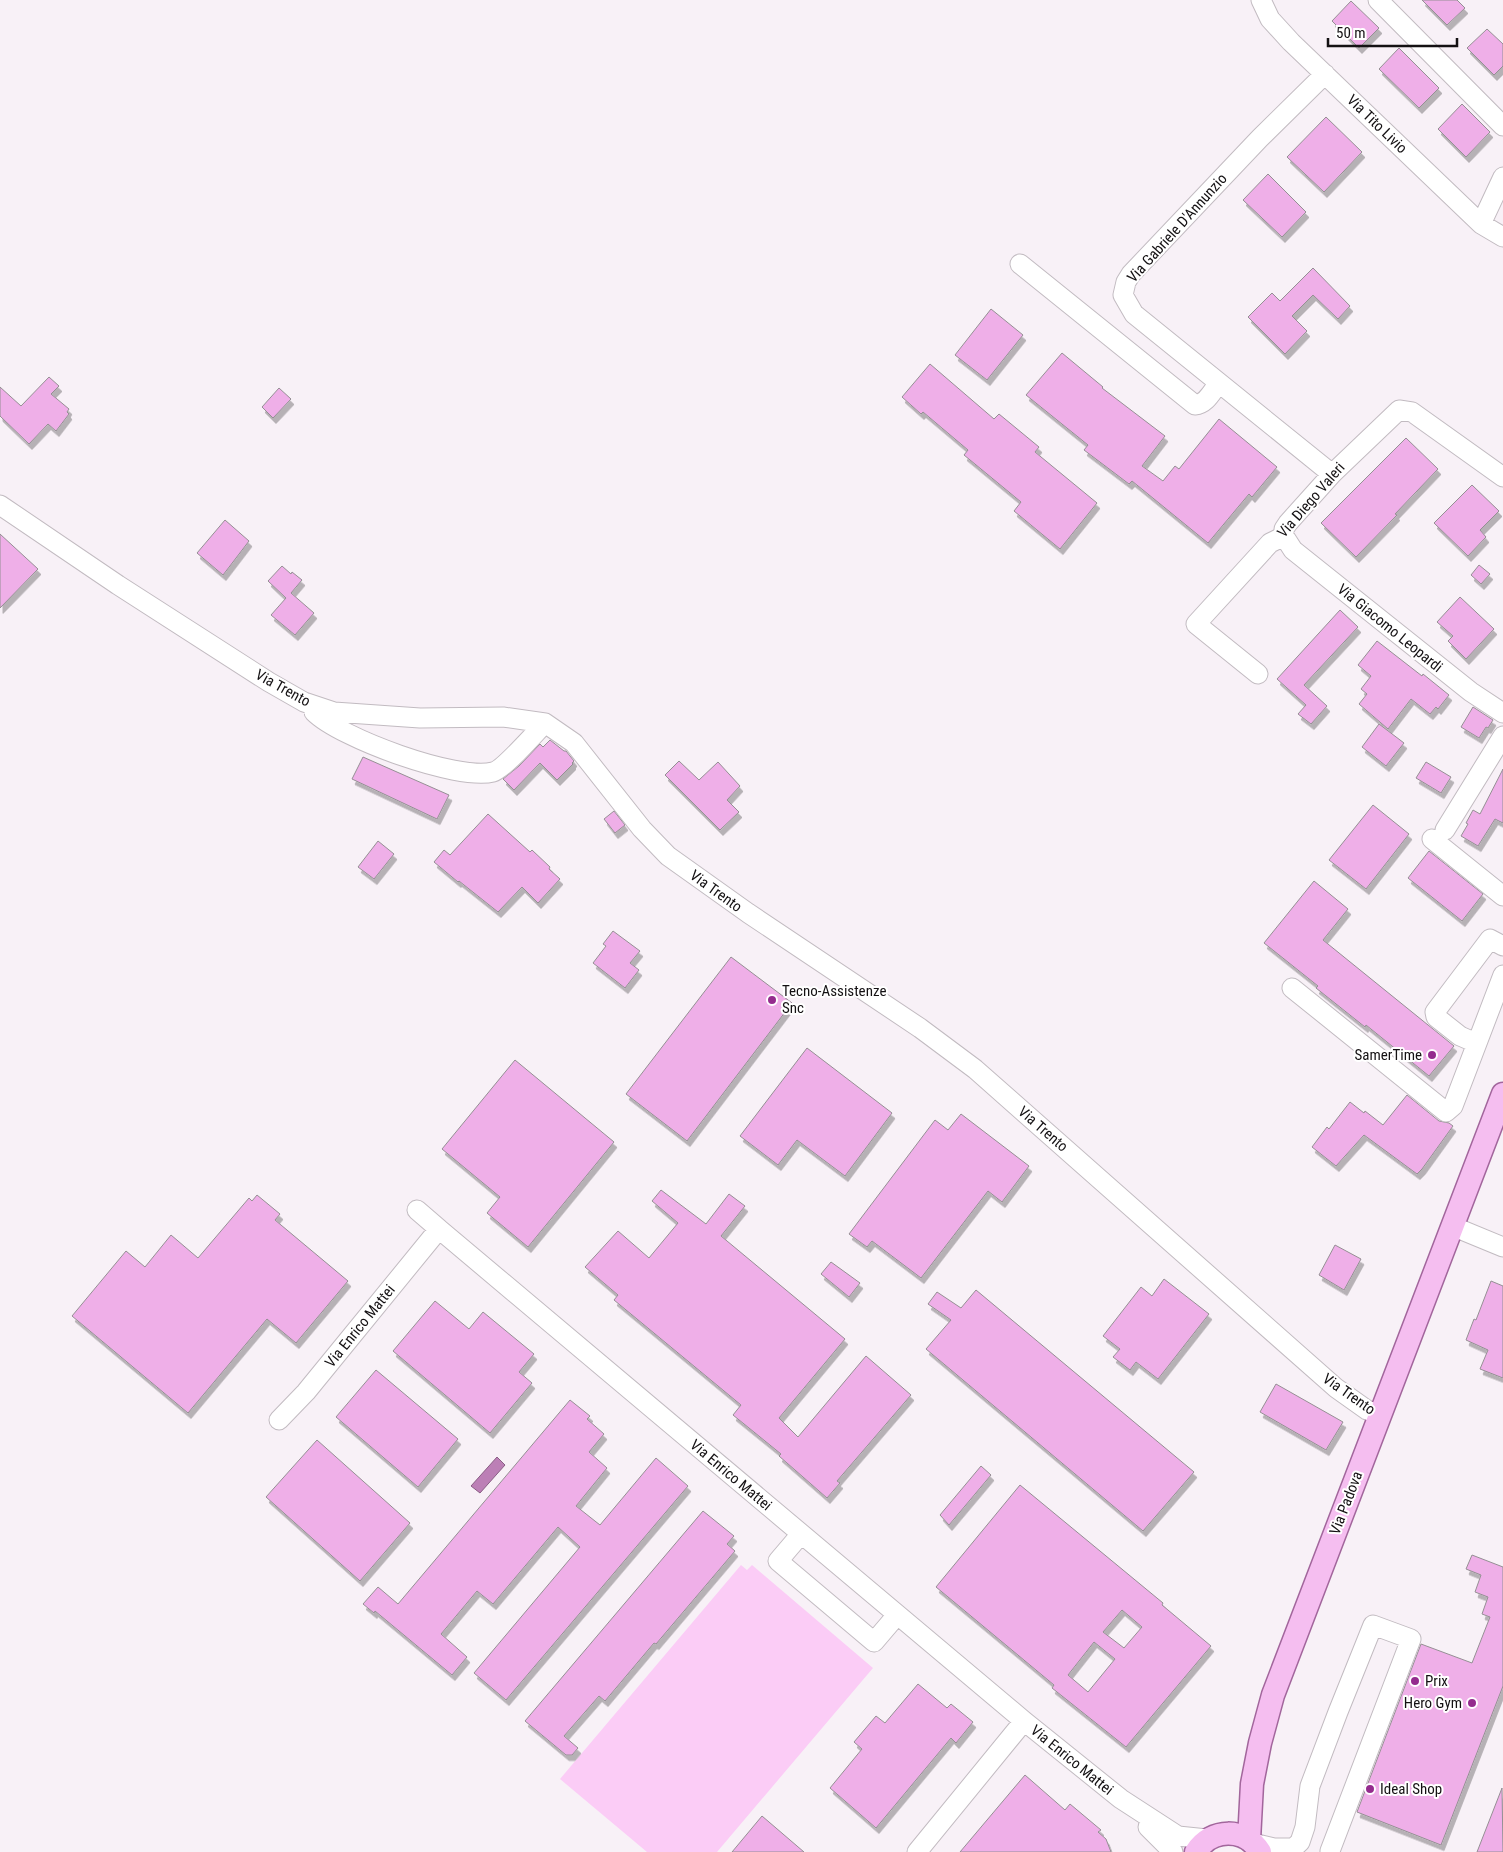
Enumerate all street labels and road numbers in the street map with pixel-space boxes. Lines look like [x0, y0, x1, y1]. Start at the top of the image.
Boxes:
street label: Via Tito Livio [1343, 91, 1411, 157]
street label: Via Gabriele D'Annunzio [1123, 170, 1231, 286]
street label: Via Diego Valeri [1273, 459, 1349, 541]
street label: Via Giacomo Leopardi [1334, 580, 1446, 676]
street label: Via Trento [252, 666, 314, 710]
street label: Via Trento [686, 866, 746, 916]
street label: Via Trento [1014, 1103, 1072, 1155]
street label: Via Enrico Mattei [321, 1281, 399, 1371]
street label: Via Trento [1319, 1369, 1379, 1419]
street label: Via Enrico Mattei [687, 1436, 775, 1514]
street label: Via Padova [1326, 1469, 1366, 1537]
street label: Via Enrico Mattei [1027, 1721, 1117, 1799]

